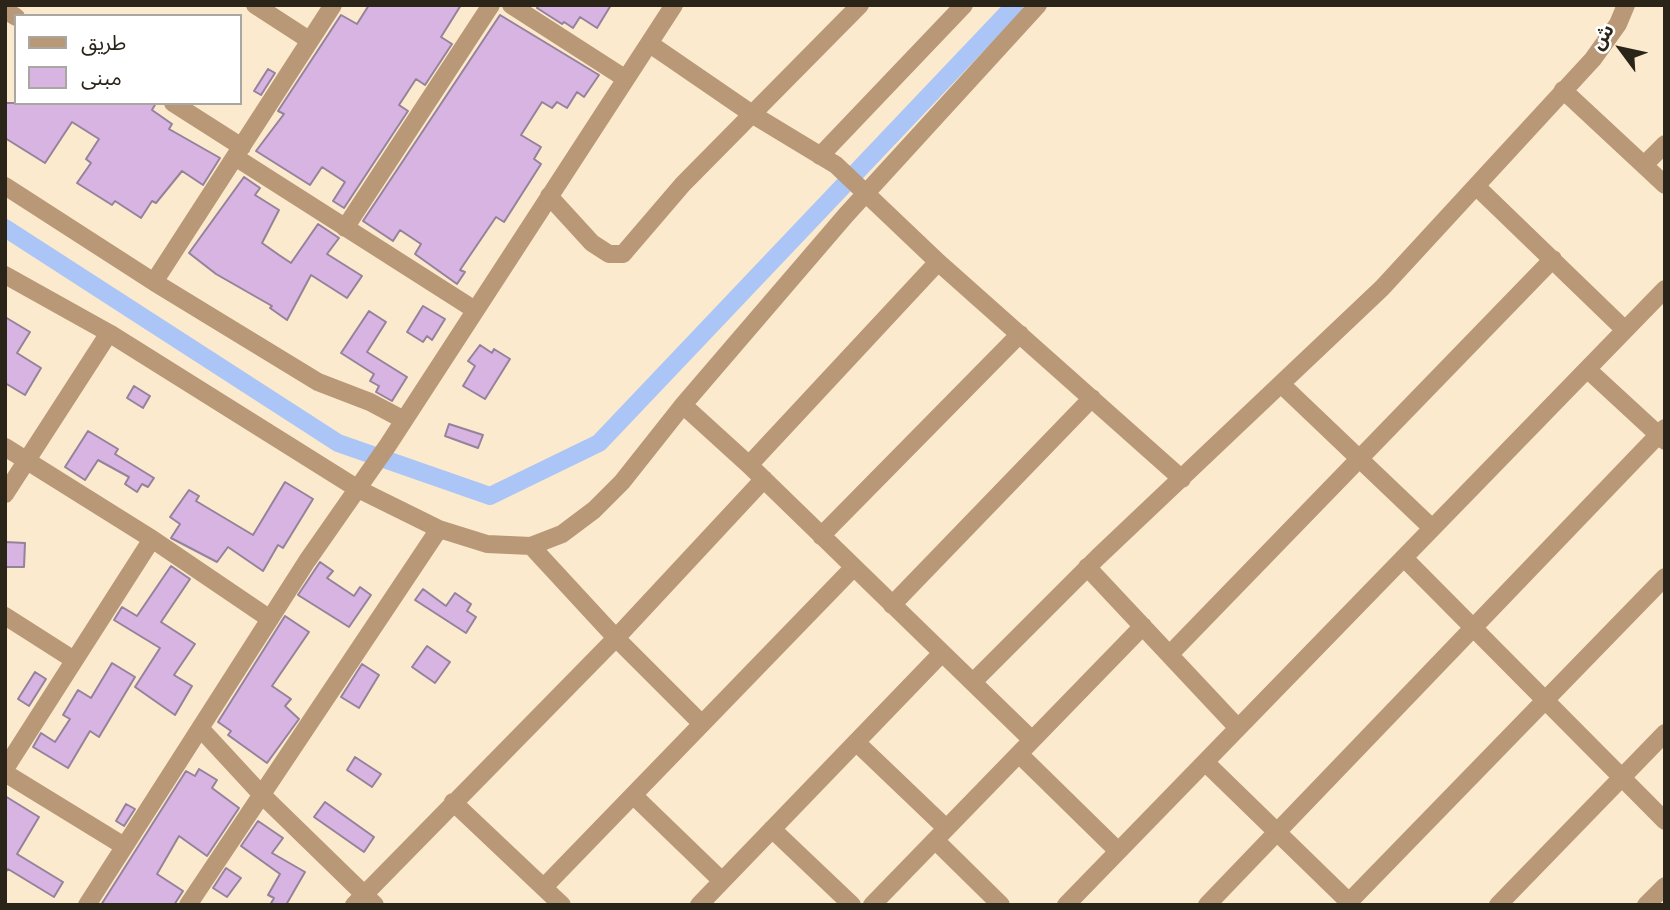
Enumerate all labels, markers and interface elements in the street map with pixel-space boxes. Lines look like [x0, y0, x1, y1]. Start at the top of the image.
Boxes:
legend [14, 14, 242, 105]
north arrow [1586, 14, 1656, 84]
text: ش [1586, 20, 1621, 55]
text: طريق [81, 31, 126, 58]
text: مبنى [81, 66, 122, 93]

